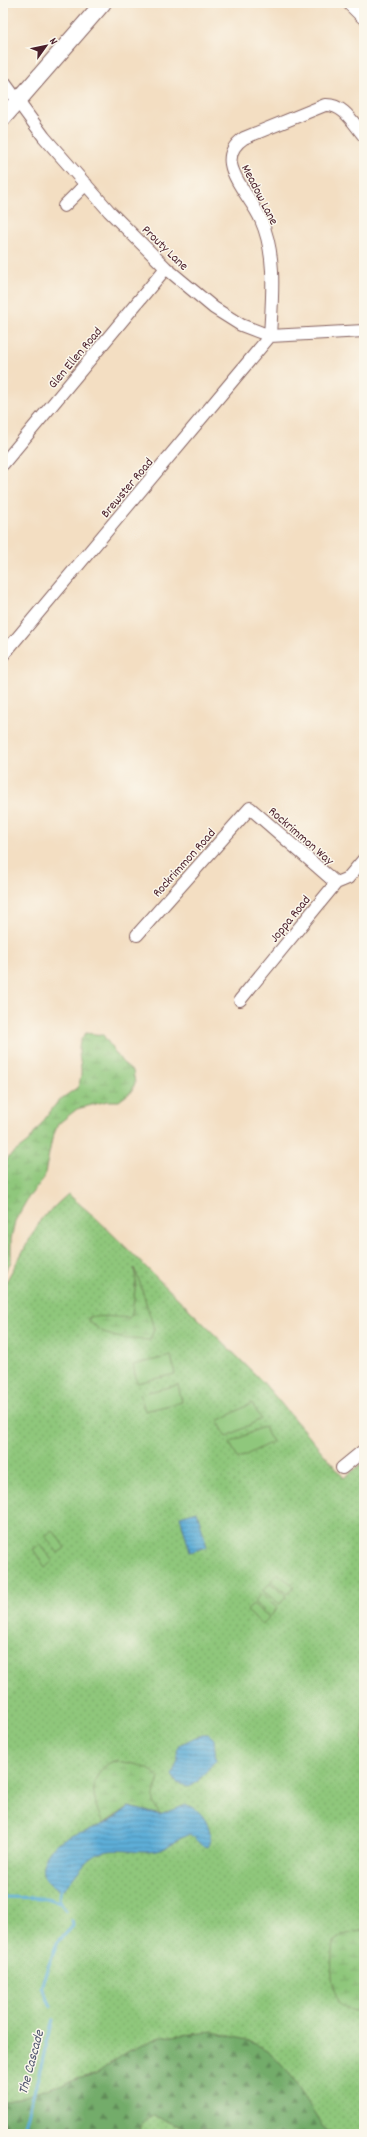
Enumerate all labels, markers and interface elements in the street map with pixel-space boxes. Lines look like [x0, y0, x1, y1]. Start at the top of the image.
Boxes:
north arrow [26, 26, 66, 66]
text: N [45, 35, 61, 49]
street label: Meadow Lane [235, 162, 282, 229]
street label: Prouty Lane [137, 222, 192, 276]
street label: Glen Ellen Road [44, 324, 107, 394]
street label: Brewster Road [97, 454, 159, 523]
street label: Rockrimmon Way [263, 803, 338, 871]
street label: Rockrimmon Road [149, 825, 221, 902]
street label: Joppa Road [266, 892, 316, 947]
water label: The Cascade [14, 2027, 50, 2097]

